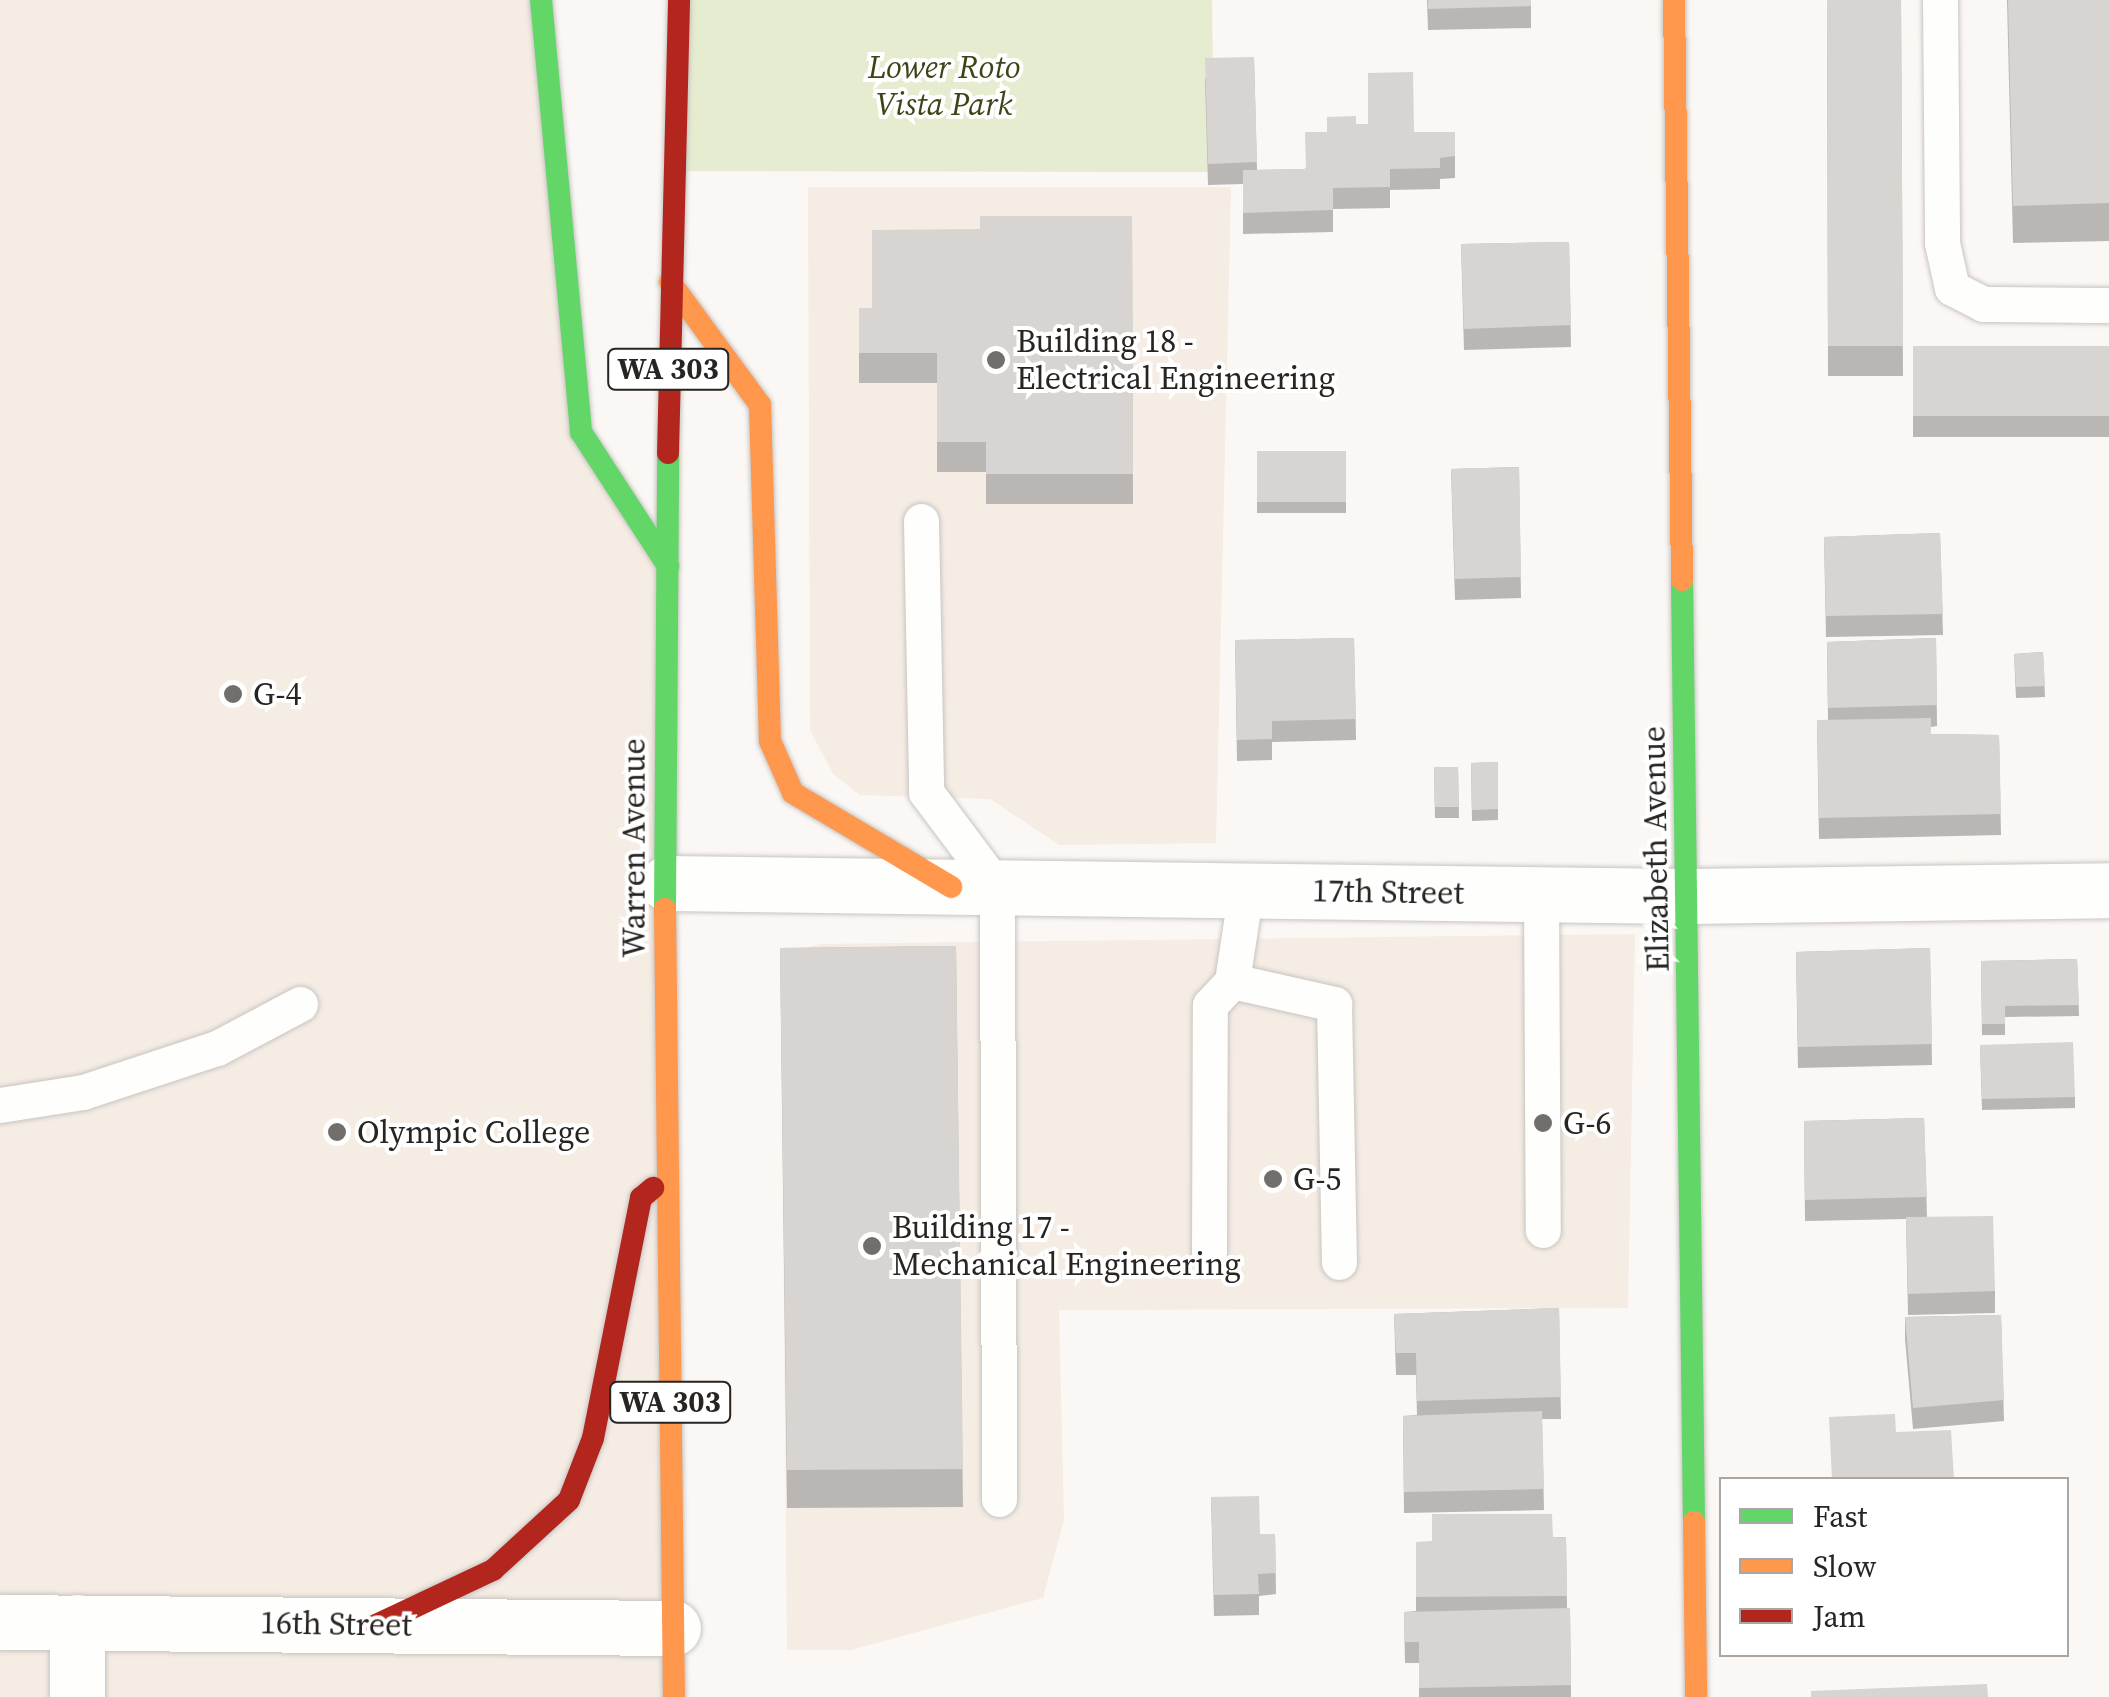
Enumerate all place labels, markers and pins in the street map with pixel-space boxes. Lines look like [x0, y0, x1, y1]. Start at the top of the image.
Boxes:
place label: Building 18 - Electrical Engineering [1016, 323, 1335, 398]
marker: Building 18 - Electrical Engineering [985, 349, 1007, 371]
place label: G-4 [253, 675, 301, 713]
marker: G-4 [222, 683, 244, 705]
place label: G-6 [1563, 1104, 1611, 1142]
marker: G-6 [1532, 1112, 1554, 1134]
place label: Olympic College [357, 1113, 590, 1151]
marker: Olympic College [326, 1121, 348, 1143]
place label: G-5 [1293, 1160, 1341, 1198]
marker: G-5 [1262, 1168, 1284, 1190]
place label: Building 17 - Mechanical Engineering [892, 1209, 1241, 1284]
marker: Building 17 - Mechanical Engineering [861, 1235, 883, 1257]

